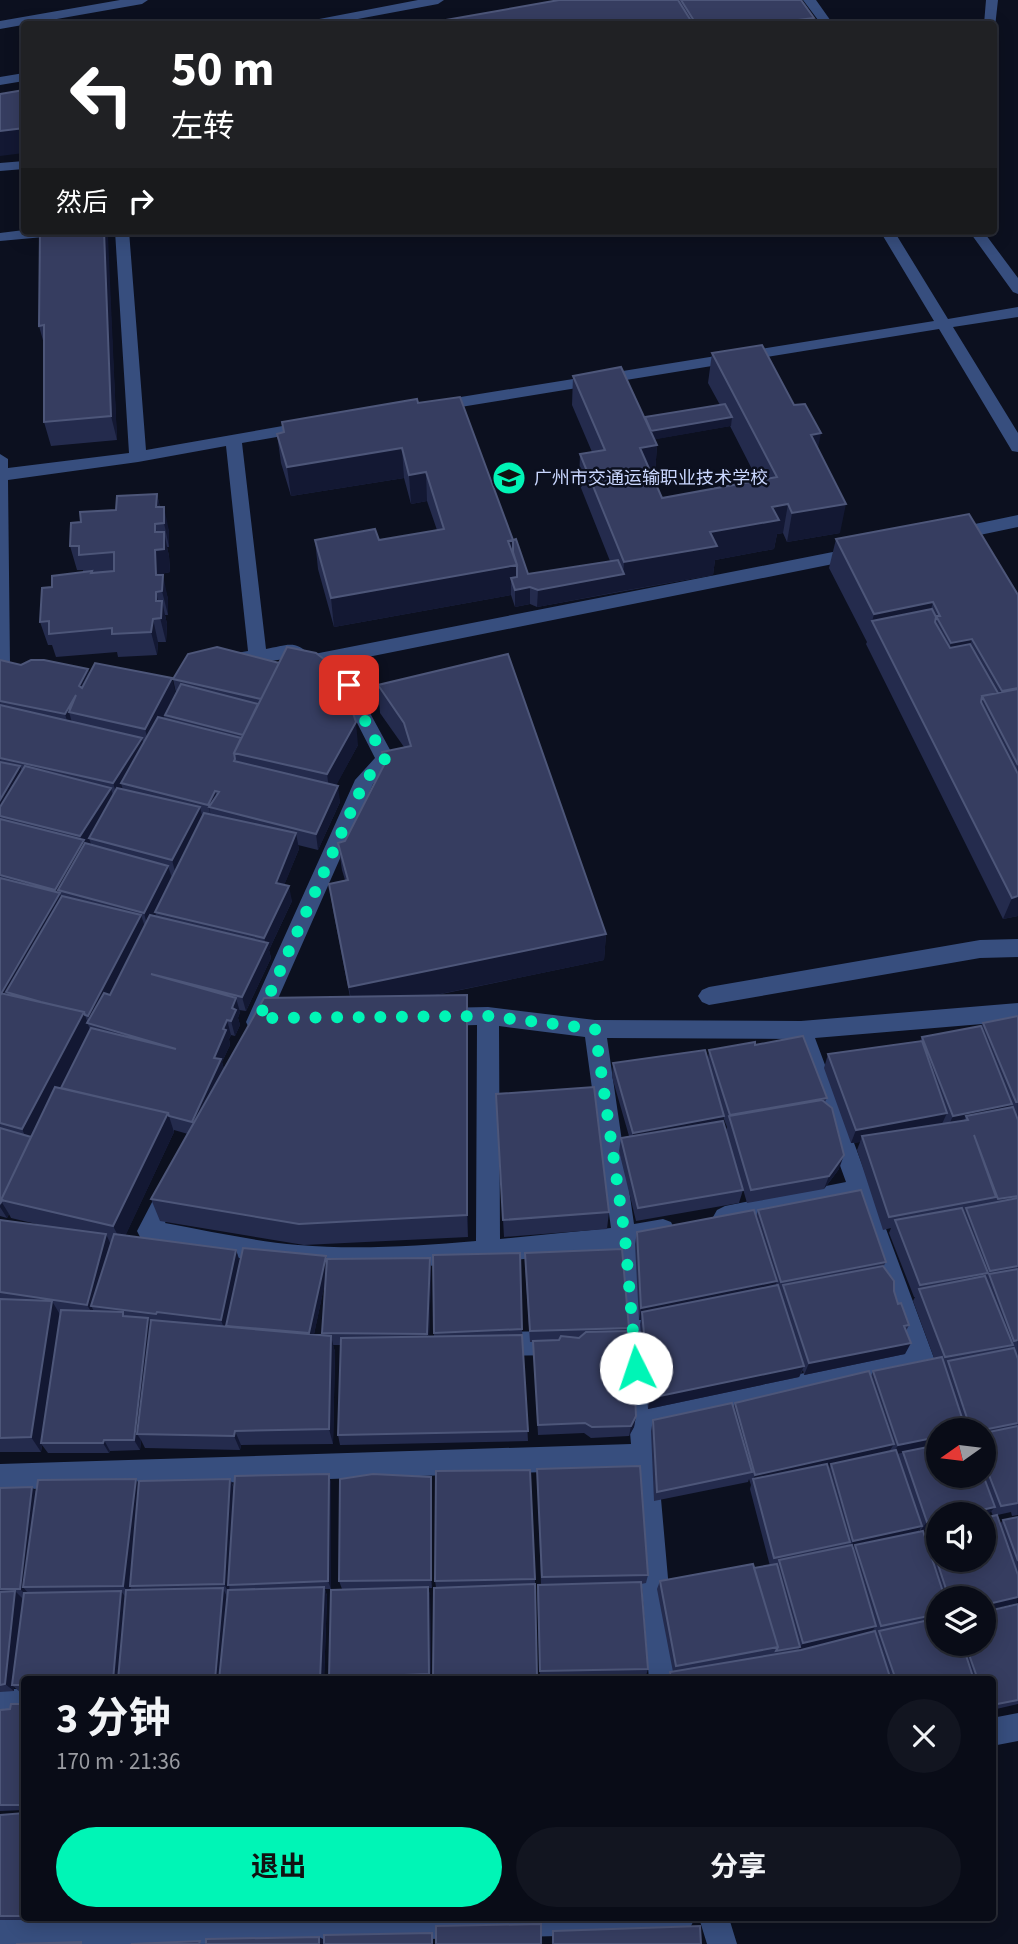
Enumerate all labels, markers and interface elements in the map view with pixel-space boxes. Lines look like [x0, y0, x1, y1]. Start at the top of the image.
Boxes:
text: 50 m [171, 35, 275, 105]
icon: left [56, 49, 147, 140]
text: 左转 [171, 104, 235, 150]
icon: right [122, 182, 160, 220]
text: 然后 [56, 184, 108, 221]
school or university icon: 广州市交通运输职业技术学校 [490, 459, 528, 497]
place label: 广州市交通运输职业技术学校 [534, 466, 768, 491]
pin [319, 655, 379, 715]
icon: arrive [330, 666, 368, 704]
position arrow [599, 1331, 673, 1405]
north arrow [926, 1418, 996, 1488]
map controls [926, 1418, 996, 1656]
button: sound [926, 1502, 996, 1572]
button: layers [926, 1586, 996, 1656]
text: 3 分钟 [56, 1689, 171, 1749]
button: close [887, 1699, 961, 1773]
text: 170 m · 21:36 [56, 1745, 180, 1778]
button: 退出 [56, 1827, 502, 1907]
button: 分享 [516, 1827, 961, 1907]

